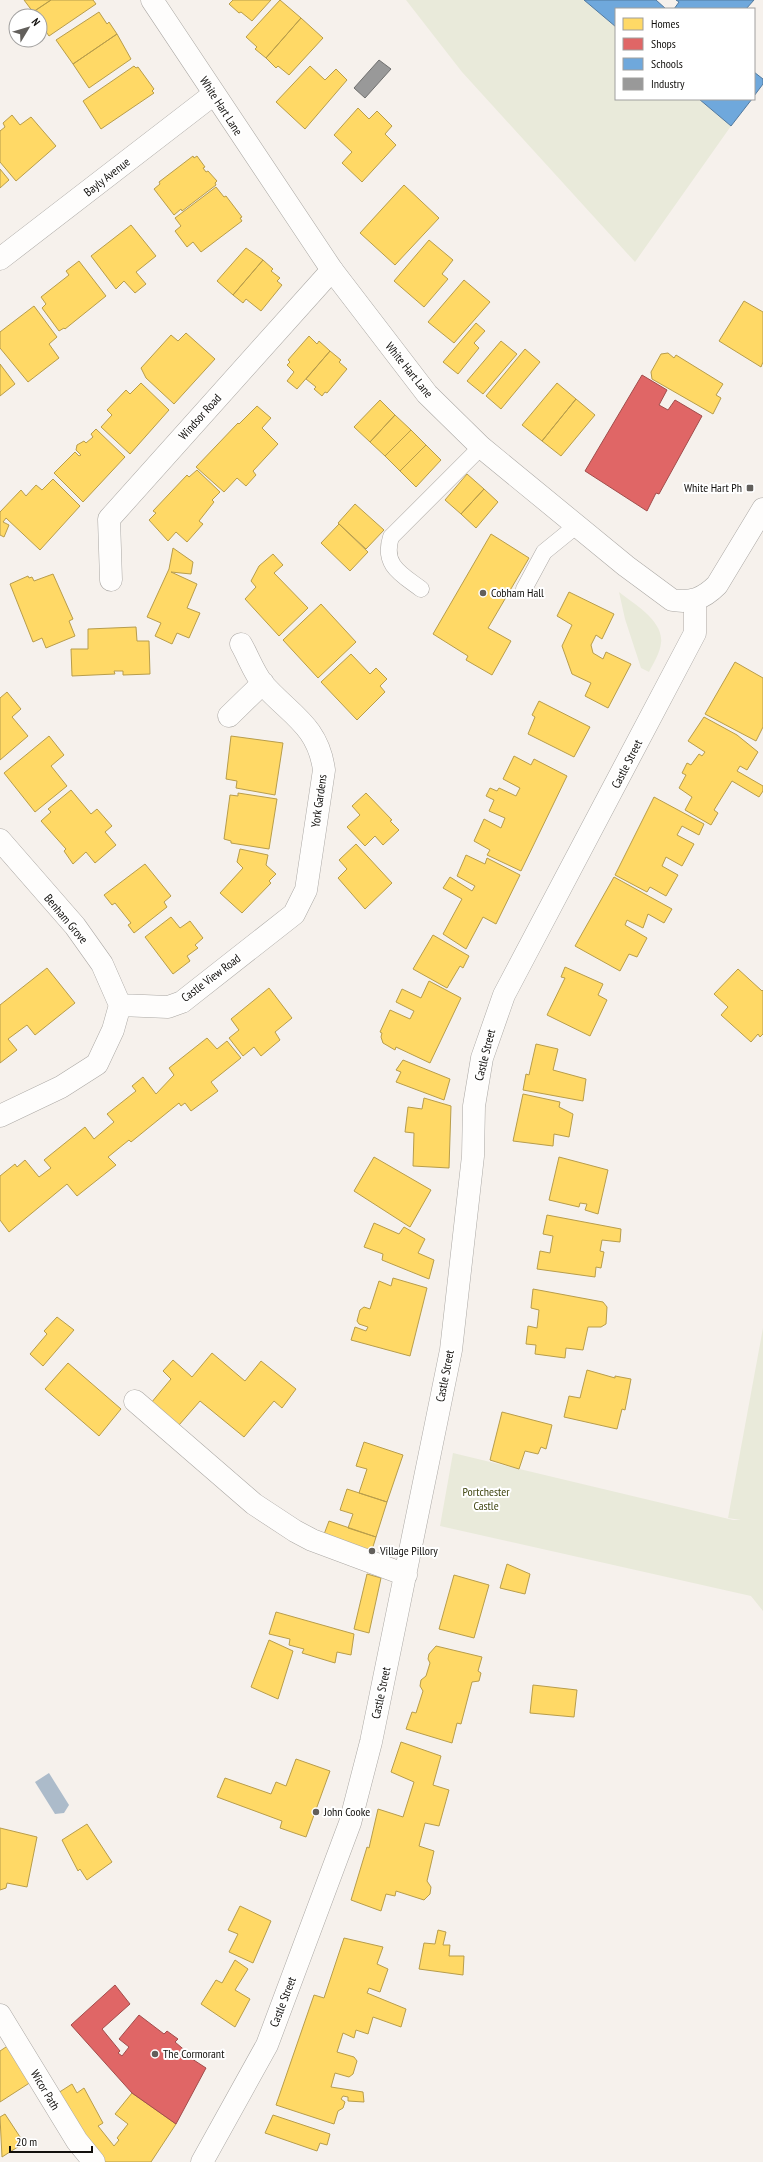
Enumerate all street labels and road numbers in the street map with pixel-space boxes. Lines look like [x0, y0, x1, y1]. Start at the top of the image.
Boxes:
street label: White Hart Lane [197, 73, 246, 138]
street label: Bayly Avenue [81, 154, 133, 199]
street label: White Hart Lane [382, 339, 436, 401]
street label: Windsor Road [175, 391, 224, 443]
street label: Castle Street [608, 736, 646, 791]
street label: York Gardens [307, 773, 330, 828]
street label: Benham Grove [41, 891, 91, 947]
street label: Castle View Road [178, 950, 243, 1005]
street label: Castle Street [471, 1027, 498, 1082]
street label: Castle Street [432, 1348, 457, 1403]
street label: Castle Street [368, 1665, 393, 1720]
street label: Castle Street [266, 1974, 299, 2029]
street label: Wicor Path [28, 2067, 63, 2113]

